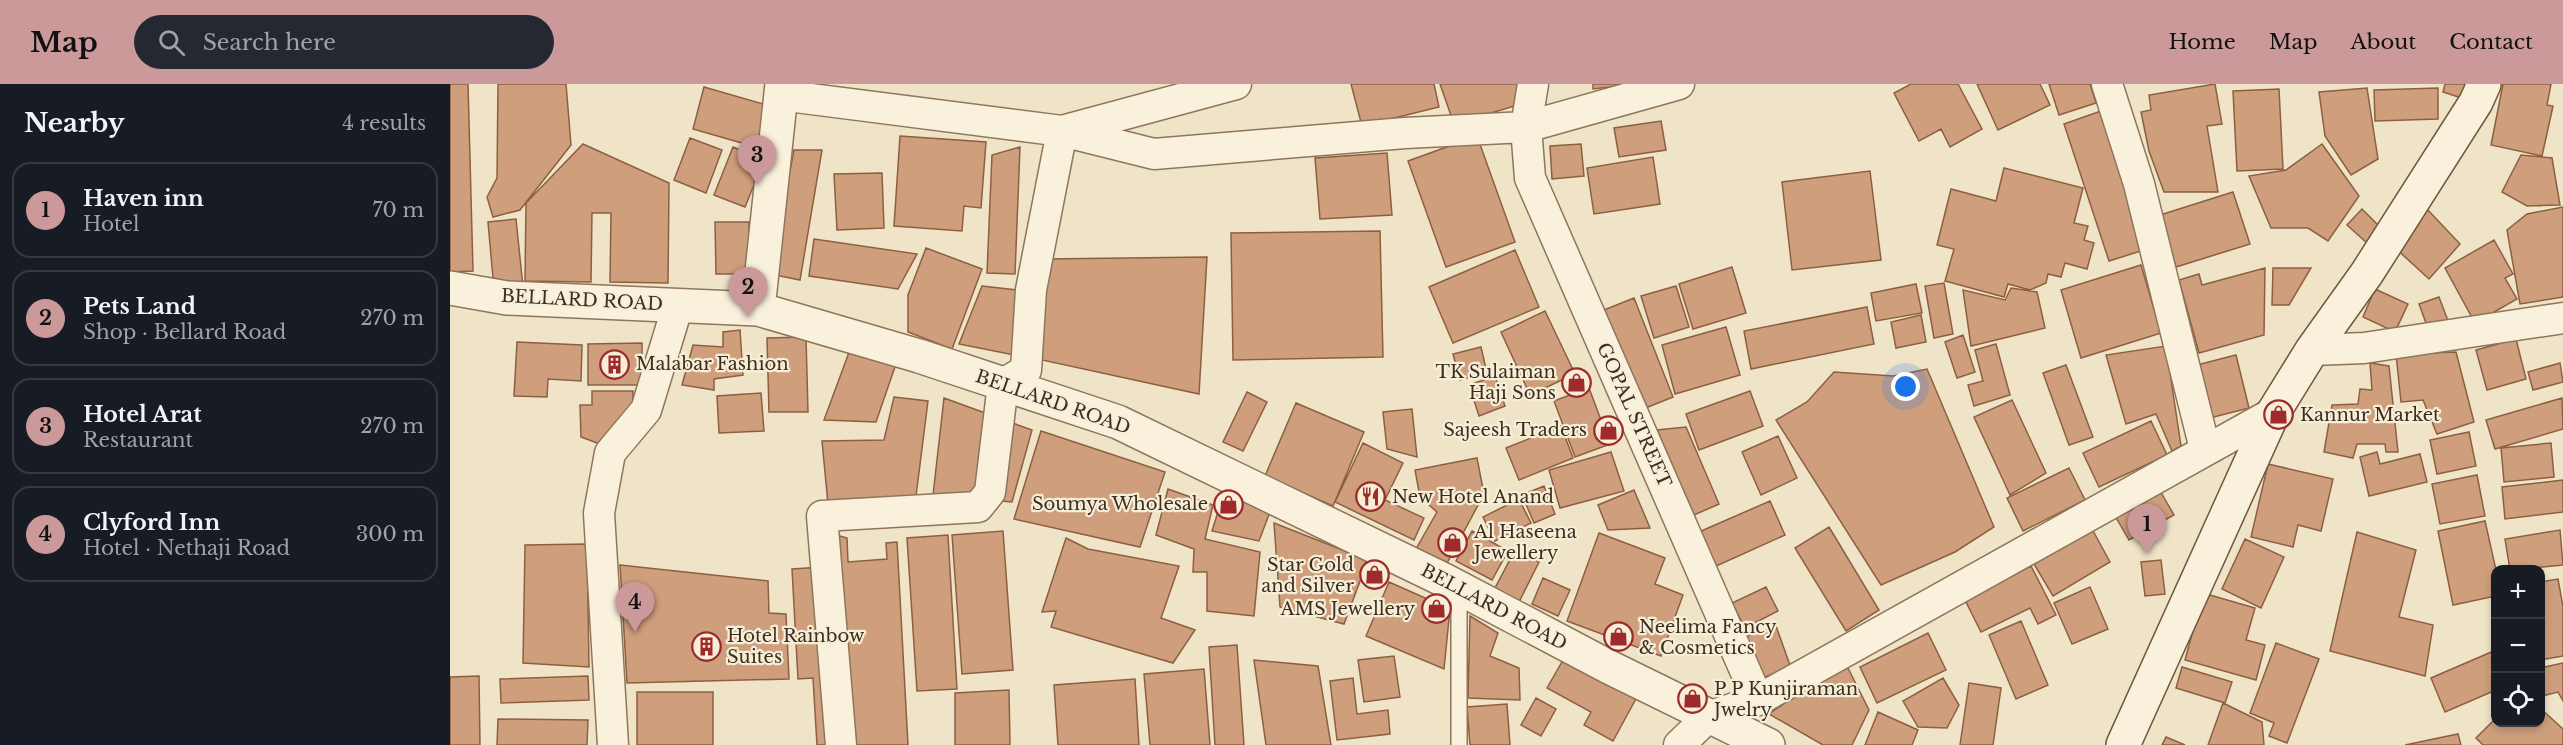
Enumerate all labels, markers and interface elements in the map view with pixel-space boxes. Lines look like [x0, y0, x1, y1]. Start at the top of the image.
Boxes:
search box [134, 15, 554, 69]
text: Map [30, 25, 98, 60]
icon: search [155, 26, 188, 59]
text: Search here [203, 29, 336, 56]
text: Home [2169, 29, 2236, 55]
text: Map [2269, 29, 2317, 55]
text: About [2350, 29, 2416, 55]
text: Contact [2449, 29, 2533, 55]
text: Nearby [24, 107, 125, 139]
text: 4 results [342, 111, 426, 135]
pin: 3 [738, 135, 776, 185]
text: Haven inn [83, 185, 204, 212]
text: 1 [41, 198, 50, 222]
text: 70 m [372, 198, 424, 222]
text: Hotel [83, 212, 140, 236]
pin: 2 [728, 268, 768, 317]
street label: BELLARD ROAD [500, 285, 664, 315]
text: Pets Land [83, 293, 196, 320]
text: 2 [39, 306, 52, 330]
text: 270 m [360, 306, 424, 330]
text: Shop · Bellard Road [83, 320, 286, 344]
street label: GOPAL STREET [1592, 339, 1676, 491]
building icon: Malabar Fashion [599, 348, 631, 380]
place label: Malabar Fashion [636, 353, 789, 375]
place label: TK Sulaiman Haji Sons [1435, 361, 1556, 404]
street label: BELLARD ROAD [973, 365, 1133, 439]
shop icon: TK Sulaiman Haji Sons [1561, 366, 1593, 398]
your location [1891, 372, 1920, 401]
shop icon: Kannur Market [2263, 399, 2295, 431]
text: Hotel Arat [83, 401, 202, 428]
place label: Kannur Market [2300, 404, 2440, 426]
text: 3 [39, 414, 52, 438]
text: 270 m [360, 414, 424, 438]
shop icon: Sajeesh Traders [1592, 414, 1624, 446]
place label: Sajeesh Traders [1443, 419, 1587, 441]
text: Restaurant [83, 428, 193, 452]
restaurant icon: New Hotel Anand [1355, 481, 1387, 513]
place label: New Hotel Anand [1392, 486, 1554, 508]
shop icon: Soumya Wholesale [1213, 488, 1245, 520]
place label: Soumya Wholesale [1032, 493, 1208, 515]
pin: 1 [2128, 504, 2166, 554]
text: Clyford Inn [83, 509, 220, 536]
place label: Al Haseena Jewellery [1472, 521, 1577, 564]
text: 4 [39, 522, 52, 546]
text: 300 m [356, 522, 424, 546]
shop icon: Al Haseena Jewellery [1437, 526, 1469, 558]
text: Hotel · Nethaji Road [83, 536, 290, 560]
place label: Star Gold and Silver [1261, 554, 1354, 597]
shop icon: Star Gold and Silver [1359, 559, 1391, 591]
street label: BELLARD ROAD [1417, 559, 1571, 655]
map controls [2491, 565, 2545, 727]
button: + [2491, 565, 2545, 619]
pin: 4 [616, 582, 654, 632]
shop icon: AMS Jewellery [1420, 593, 1452, 625]
place label: AMS Jewellery [1280, 598, 1415, 620]
place label: Neelima Fancy & Cosmetics [1639, 616, 1777, 659]
button: − [2491, 619, 2545, 673]
shop icon: Neelima Fancy & Cosmetics [1602, 621, 1634, 653]
place label: Hotel Rainbow Suites [727, 625, 865, 668]
building icon: Hotel Rainbow Suites [690, 630, 722, 662]
button: locate [2491, 673, 2545, 727]
place label: P P Kunjiraman Jwelry [1712, 678, 1858, 721]
shop icon: P P Kunjiraman Jwelry [1677, 683, 1709, 715]

